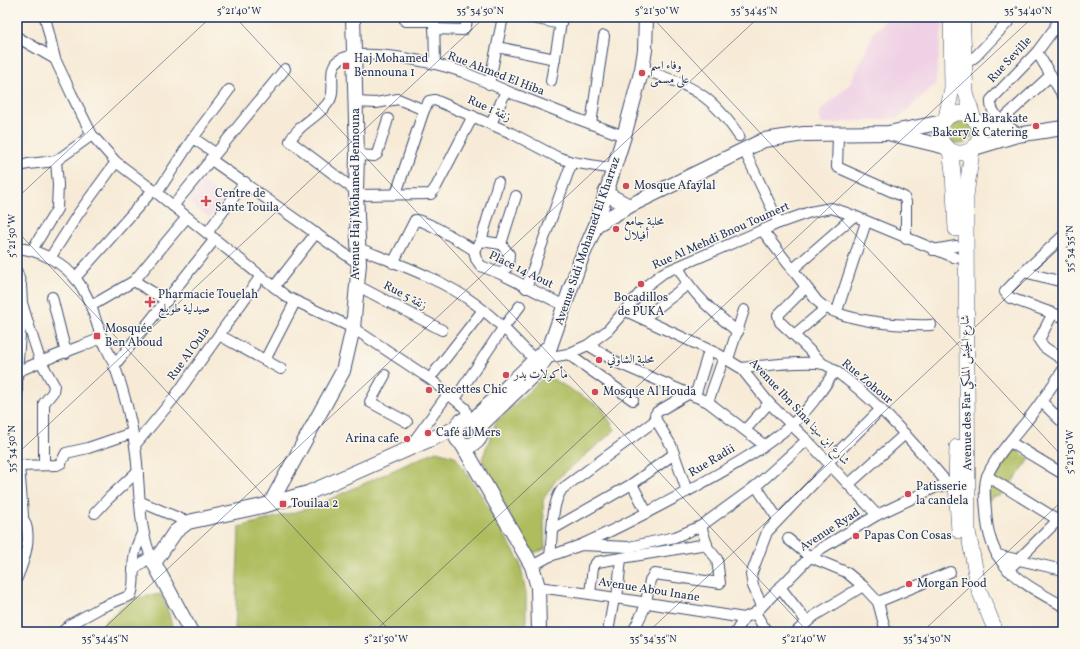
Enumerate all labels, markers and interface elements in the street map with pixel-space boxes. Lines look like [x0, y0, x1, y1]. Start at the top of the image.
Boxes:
text: 5°21'40"W [217, 4, 261, 18]
text: 35°34'50"N [456, 4, 504, 18]
text: 5°21'30"W [635, 4, 679, 18]
text: 35°34'45"N [731, 4, 778, 18]
text: 35°34'40"N [1004, 4, 1053, 18]
street label: Rue Seville [984, 33, 1036, 87]
street label: Rue Ahmed El Hiba [445, 48, 547, 100]
place label: Haj Mohamed Bennouna 1 [354, 51, 428, 81]
place label: وفاء اسم على مسمى [650, 58, 689, 88]
marker: Haj Mohamed Bennouna 1 [341, 61, 351, 71]
marker: وفاء اسم على مسمى [637, 68, 647, 78]
street label: Rue 1 زنقة [465, 92, 514, 126]
street label: Avenue Haj Mohamed Bennouna [348, 108, 364, 280]
place label: AL Barakate Bakery & Catering [932, 111, 1028, 141]
marker: AL Barakate Bakery & Catering [1031, 121, 1041, 131]
street label: Avenue Sidi Mohamed El Kharraz [552, 155, 624, 327]
place label: Mosque Afaylal [634, 178, 716, 194]
marker: Mosque Afaylal [621, 181, 631, 191]
place label: Centre de Sante Touila [215, 186, 279, 216]
marker: Centre de Sante Touila [200, 195, 212, 207]
street label: Rue Al Mehdi Bnou Toumert [650, 198, 792, 274]
text: 5°21'50"W [5, 214, 19, 258]
place label: محلبة جامع أفيلال [624, 214, 665, 244]
marker: محلبة جامع أفيلال [611, 224, 621, 234]
text: 35°34'35"N [1063, 225, 1077, 273]
street label: Place 14 Aout [486, 248, 556, 292]
street label: Rue 5 زنقة [380, 278, 430, 314]
marker: Bocadillos de PUKA [636, 279, 646, 289]
place label: Pharmacie Touelah صيدلية طويلع [158, 287, 258, 319]
place label: Bocadillos de PUKA [614, 290, 668, 320]
marker: Pharmacie Touelah صيدلية طويلع [145, 297, 155, 307]
street label: Avenue des Far شارع الجيش الملكي [958, 315, 979, 471]
place label: Mosquée Ben Aboud [105, 321, 163, 351]
street label: Rue Al Oula [164, 324, 214, 384]
marker: Mosquée Ben Aboud [92, 331, 102, 341]
place label: محلبة الشاوني [607, 352, 655, 369]
marker: محلبة الشاوني [594, 355, 604, 365]
street label: Avenue Ibn Sina شارع ابن سينا [744, 355, 853, 470]
street label: Rue Zohour [838, 356, 896, 408]
place label: مأكولات بدر [513, 366, 568, 383]
marker: مأكولات بدر [501, 370, 511, 380]
place label: Recettes Chic [437, 382, 507, 398]
place label: Mosque Al Houda [603, 384, 696, 400]
marker: Recettes Chic [424, 385, 434, 395]
marker: Mosque Al Houda [590, 387, 600, 397]
text: 35°34'50"N [5, 425, 19, 473]
place label: Café al Mers [436, 425, 501, 441]
marker: Café al Mers [423, 428, 433, 438]
text: 5°21'30"W [1063, 430, 1077, 474]
place label: Arina cafe [345, 431, 399, 447]
marker: Arina cafe [402, 434, 412, 444]
street label: Rue Radii [686, 441, 738, 481]
place label: Patisserie la candela [916, 479, 969, 509]
marker: Patisserie la candela [903, 489, 913, 499]
place label: Touilaa 2 [291, 496, 338, 512]
marker: Touilaa 2 [278, 499, 288, 509]
street label: Avenue Ryad [797, 504, 863, 555]
place label: Papas Con Cosas [864, 528, 952, 544]
marker: Papas Con Cosas [851, 531, 861, 541]
street label: Avenue Abou Inane [597, 574, 701, 606]
place label: Morgan Food [917, 576, 987, 592]
marker: Morgan Food [904, 579, 914, 589]
text: 35°34'45"N [82, 632, 129, 646]
text: 5°21'50"W [364, 632, 408, 646]
text: 35°34'35"N [629, 632, 677, 646]
text: 5°21'40"W [782, 632, 826, 646]
text: 35°34'30"N [903, 632, 952, 646]

